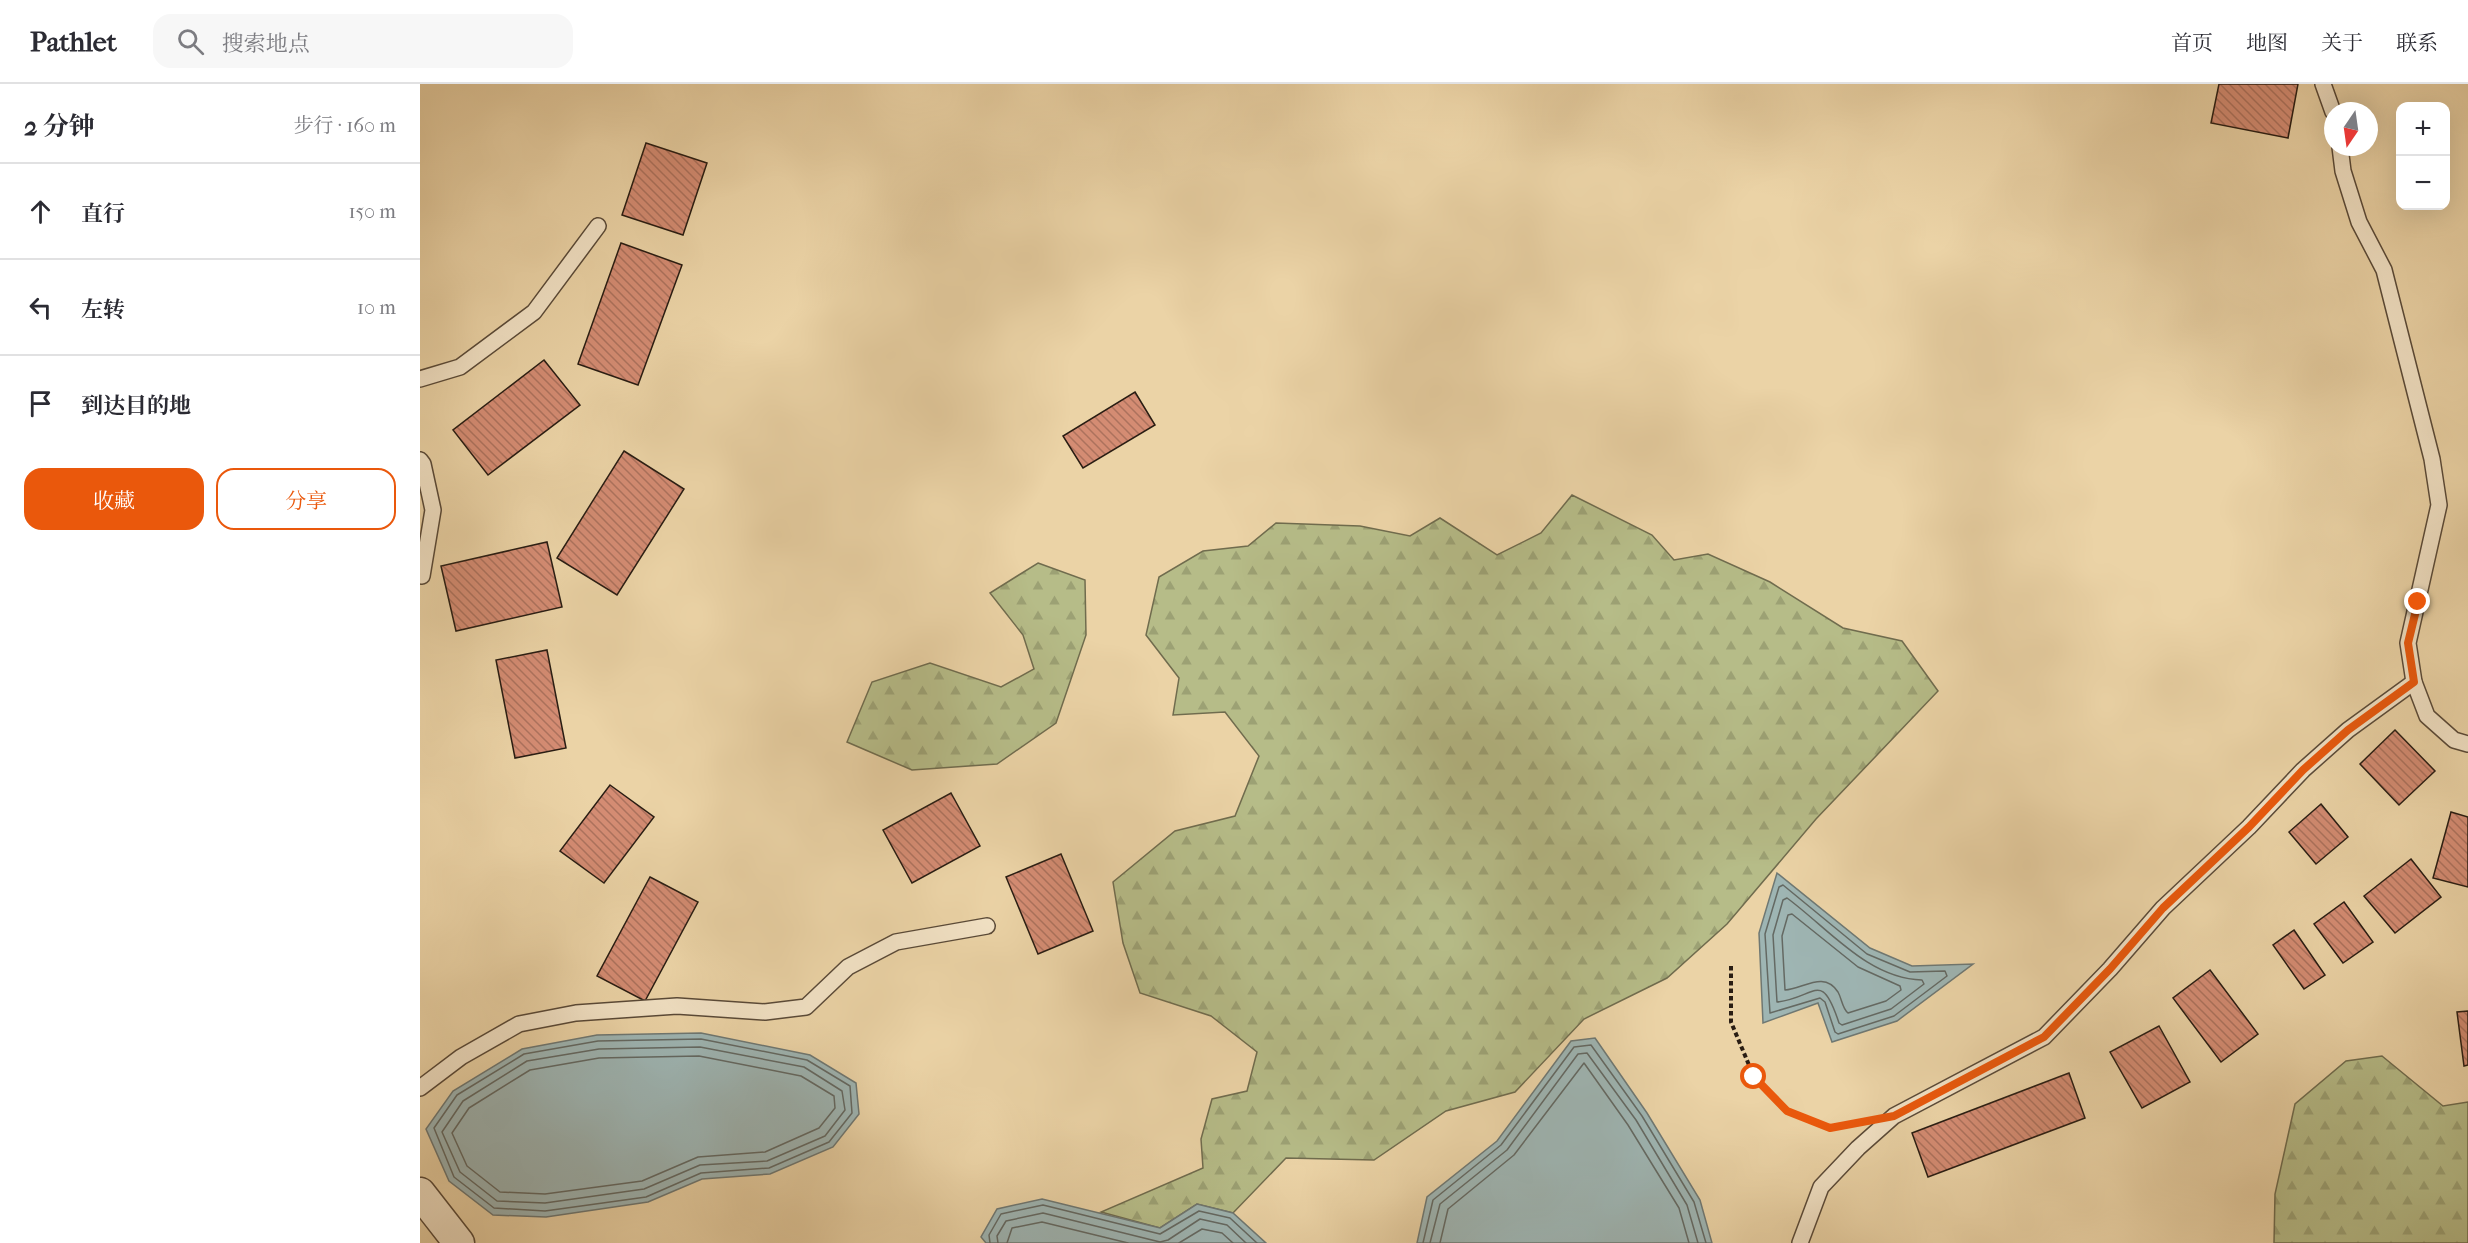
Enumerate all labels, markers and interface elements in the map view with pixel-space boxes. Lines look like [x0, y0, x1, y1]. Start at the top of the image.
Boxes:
search box [153, 14, 573, 68]
text: Pathlet [30, 25, 117, 58]
icon: search [174, 25, 207, 58]
text: 搜索地点 [222, 31, 310, 57]
text: 首页 [2171, 31, 2213, 55]
text: 地图 [2246, 31, 2288, 55]
text: 关于 [2321, 31, 2363, 55]
text: 联系 [2396, 31, 2438, 55]
north arrow [2324, 102, 2378, 156]
map controls [2396, 102, 2450, 210]
button: + [2396, 102, 2450, 156]
text: 2 分钟 [24, 111, 95, 142]
text: 步行 · 160 m [294, 114, 396, 137]
button: − [2396, 156, 2450, 210]
icon: ahead [24, 195, 57, 228]
text: 150 m [348, 200, 396, 223]
text: 直行 [81, 201, 125, 227]
icon: left [24, 291, 57, 324]
text: 10 m [357, 296, 396, 319]
text: 左转 [81, 297, 125, 323]
icon: arrive [24, 387, 57, 420]
text: 到达目的地 [81, 393, 191, 419]
button: 收藏 [24, 468, 204, 530]
button: 分享 [216, 468, 396, 530]
route end [2404, 588, 2430, 614]
route start [1740, 1063, 1766, 1089]

